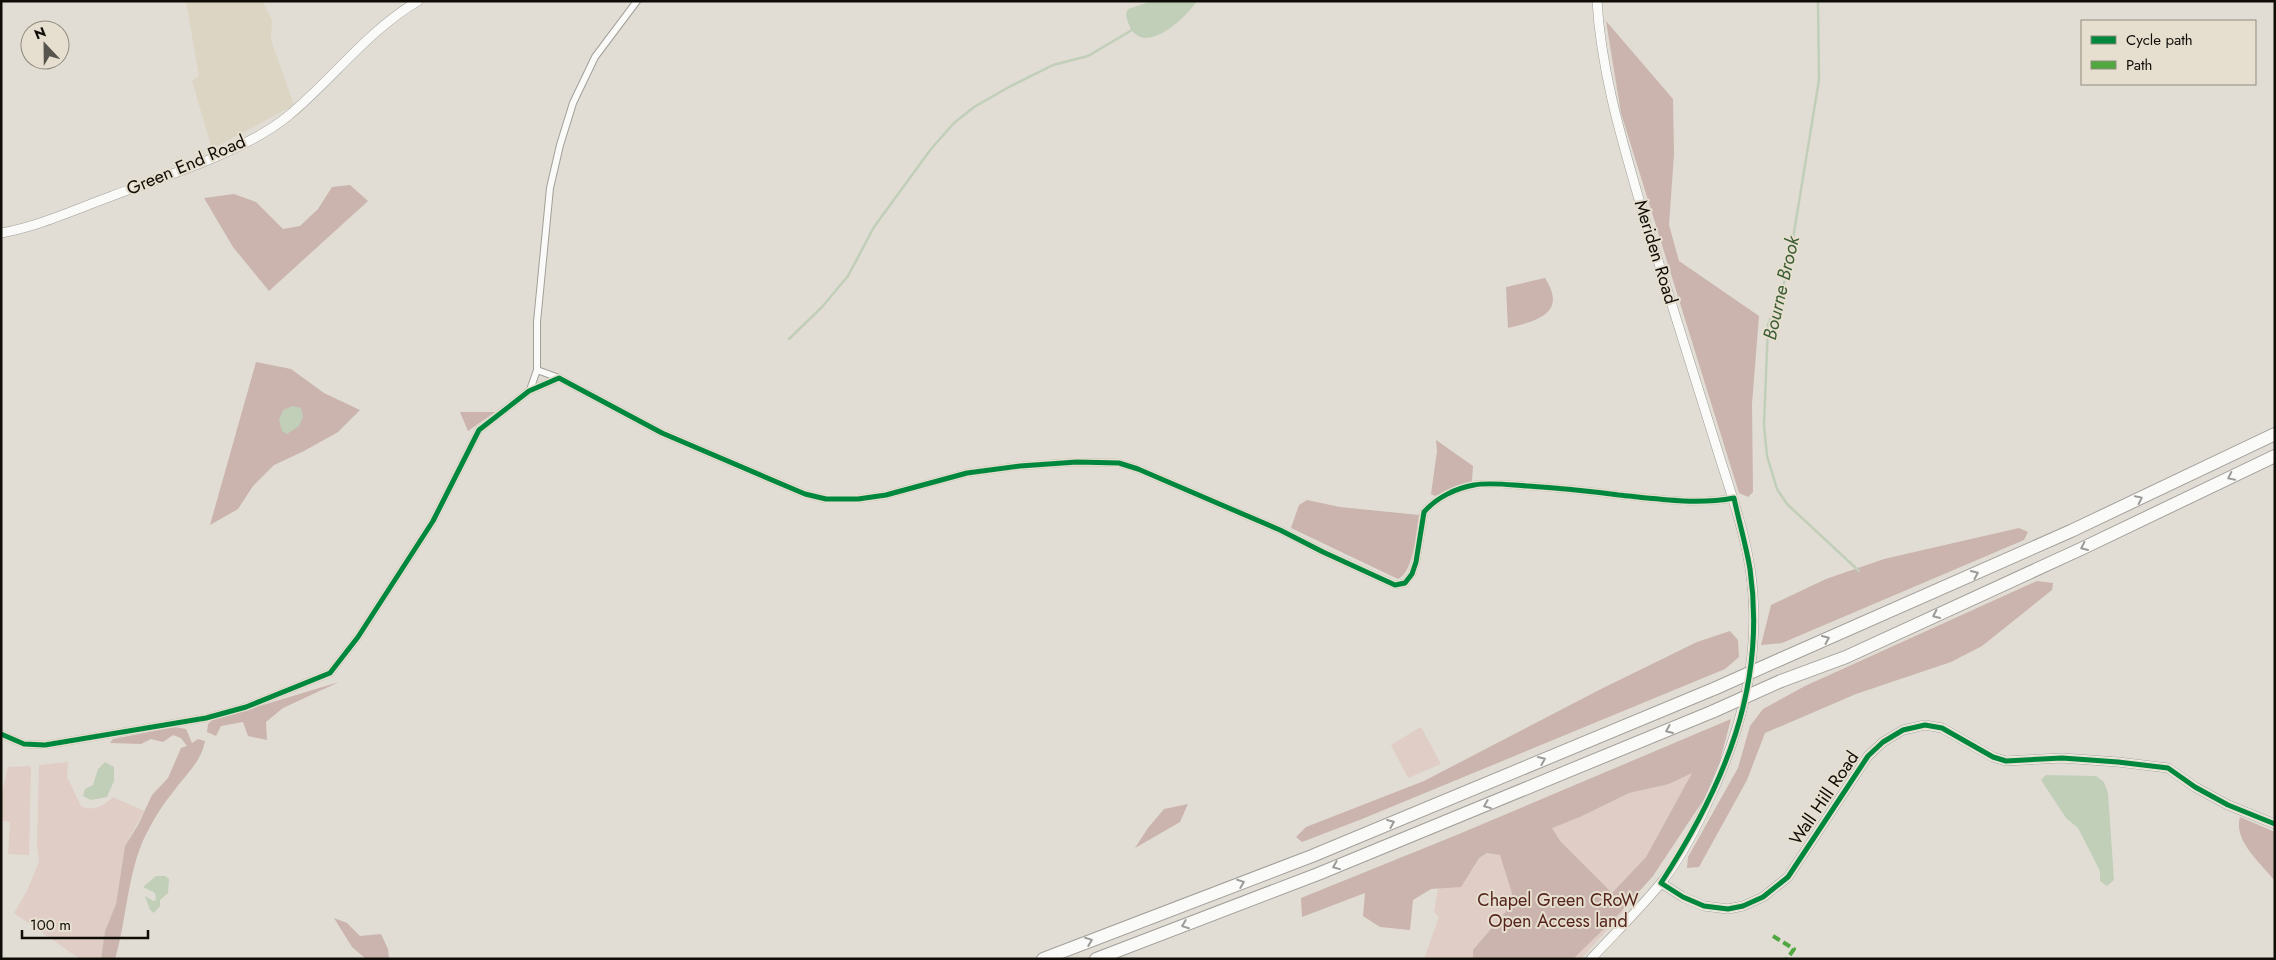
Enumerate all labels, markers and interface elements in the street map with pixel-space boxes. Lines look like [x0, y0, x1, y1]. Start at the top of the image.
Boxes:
north arrow [20, 20, 70, 70]
legend [2081, 20, 2256, 85]
text: N [31, 22, 49, 44]
text: Cycle path [2126, 29, 2193, 51]
text: Path [2126, 54, 2152, 76]
street label: Green End Road [122, 128, 250, 202]
street label: Meriden Road [1628, 197, 1684, 307]
water label: Bourne Brook [1756, 233, 1806, 343]
one-way arrow [2227, 471, 2236, 482]
one-way arrow [2133, 496, 2142, 506]
one-way arrow [2080, 541, 2089, 552]
one-way arrow [1970, 569, 1979, 580]
one-way arrow [1933, 609, 1942, 619]
one-way arrow [1821, 634, 1830, 645]
one-way arrow [1665, 724, 1674, 734]
street label: Wall Hill Road [1783, 746, 1865, 850]
one-way arrow [1537, 756, 1546, 767]
one-way arrow [1483, 799, 1491, 809]
one-way arrow [1387, 818, 1395, 828]
one-way arrow [1332, 860, 1341, 871]
one-way arrow [1236, 879, 1245, 889]
park label: Chapel Green CRoW Open Access land [1477, 887, 1639, 934]
scale bar [22, 908, 149, 940]
text: 100 m [30, 914, 71, 936]
one-way arrow [1181, 919, 1189, 929]
one-way arrow [1084, 937, 1093, 948]

